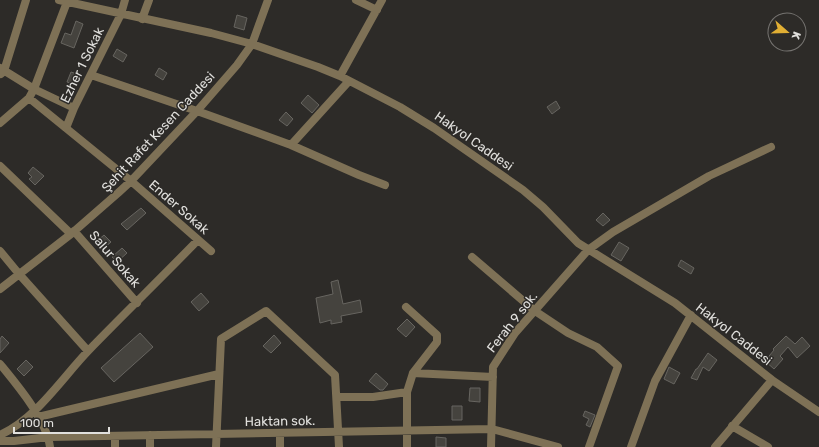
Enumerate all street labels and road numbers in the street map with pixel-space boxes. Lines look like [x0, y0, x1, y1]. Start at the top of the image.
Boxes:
street label: Ezher 1 Sokak [57, 24, 107, 105]
street label: Şehit Rafet Kesen Caddesi [98, 69, 218, 195]
street label: Hakyol Caddesi [432, 108, 516, 174]
street label: Ender Sokak [146, 177, 212, 237]
street label: Salur Sokak [86, 228, 144, 291]
street label: Ferah 9 sok. [484, 289, 540, 355]
street label: Hakyol Caddesi [693, 300, 775, 368]
street label: Haktan sok. [245, 413, 315, 429]

